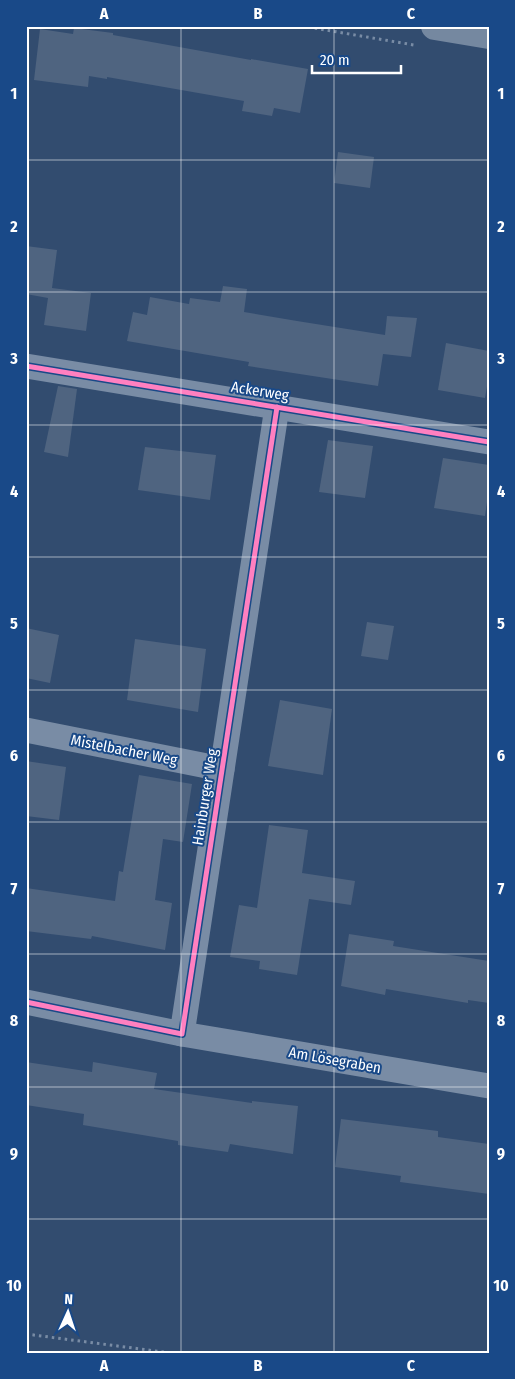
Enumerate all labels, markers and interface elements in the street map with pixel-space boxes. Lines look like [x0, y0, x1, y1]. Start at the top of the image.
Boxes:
text: A [99, 4, 109, 23]
text: B [254, 4, 263, 23]
text: C [407, 4, 416, 23]
scale bar [312, 42, 401, 74]
text: 20 m [320, 51, 350, 69]
text: 1 [11, 84, 17, 103]
text: 1 [498, 84, 504, 103]
text: 2 [9, 217, 18, 236]
text: 2 [496, 217, 505, 236]
text: 3 [9, 349, 18, 368]
text: 3 [496, 349, 505, 368]
street label: Ackerweg [230, 378, 290, 404]
text: 4 [10, 482, 18, 501]
text: 4 [497, 482, 505, 501]
text: 5 [10, 614, 18, 633]
text: 5 [497, 614, 505, 633]
street label: Mistelbacher Weg [69, 731, 179, 769]
text: 6 [10, 746, 18, 765]
text: 6 [497, 746, 505, 765]
street label: Hainburger Weg [188, 747, 222, 847]
text: 7 [11, 879, 18, 898]
text: 7 [498, 879, 505, 898]
text: 8 [10, 1011, 19, 1030]
text: 8 [497, 1011, 506, 1030]
street label: Am Lösegraben [287, 1043, 383, 1077]
text: 9 [10, 1144, 18, 1163]
text: 9 [497, 1144, 505, 1163]
text: 10 [6, 1276, 22, 1295]
text: 10 [493, 1276, 509, 1295]
north arrow [42, 1286, 92, 1336]
text: N [64, 1291, 73, 1308]
text: A [99, 1356, 109, 1375]
text: B [254, 1356, 263, 1375]
text: C [407, 1356, 416, 1375]

